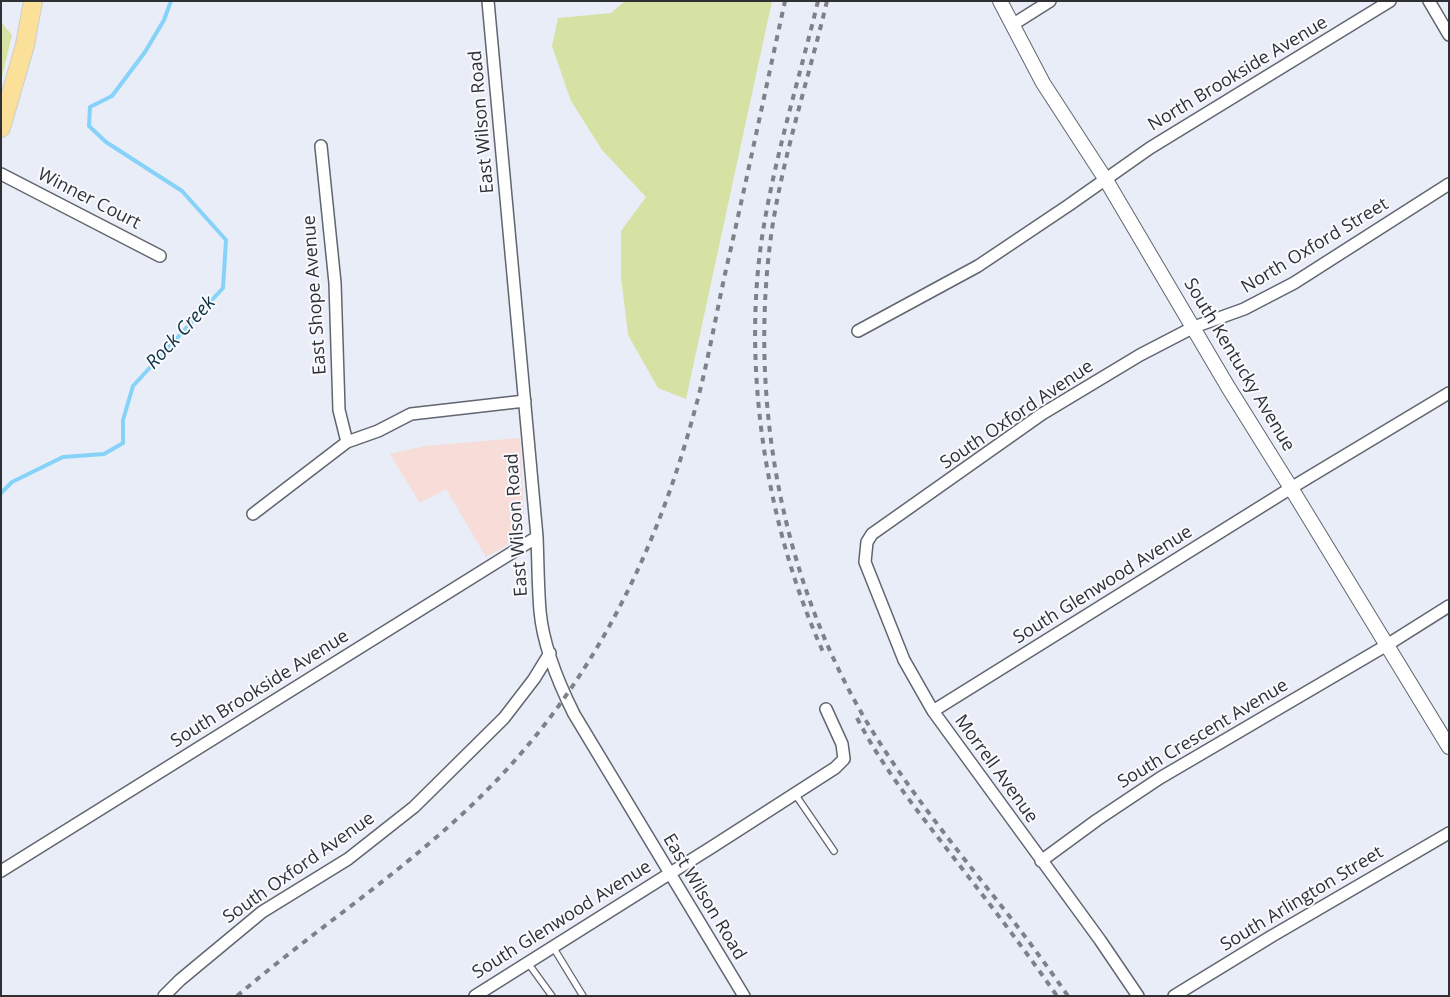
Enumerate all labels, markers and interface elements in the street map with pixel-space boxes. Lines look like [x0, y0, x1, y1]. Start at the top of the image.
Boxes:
street label: North Brookside Avenue [1144, 12, 1332, 136]
street label: East Wilson Road [465, 50, 499, 194]
street label: Winner Court [34, 164, 144, 234]
street label: North Oxford Street [1238, 194, 1392, 298]
street label: East Shope Avenue [299, 215, 331, 375]
street label: South Kentucky Avenue [1179, 275, 1299, 455]
water label: Rock Creek [142, 292, 220, 374]
street label: South Oxford Avenue [936, 356, 1098, 474]
street label: East Wilson Road [501, 453, 533, 597]
street label: South Glenwood Avenue [1010, 521, 1196, 649]
street label: South Brookside Avenue [167, 625, 353, 753]
street label: South Crescent Avenue [1114, 675, 1292, 793]
street label: Morrell Avenue [950, 711, 1042, 827]
street label: South Oxford Avenue [219, 808, 379, 928]
street label: East Wilson Road [658, 830, 750, 964]
street label: South Arlington Street [1217, 842, 1387, 956]
street label: South Glenwood Avenue [469, 856, 655, 984]

